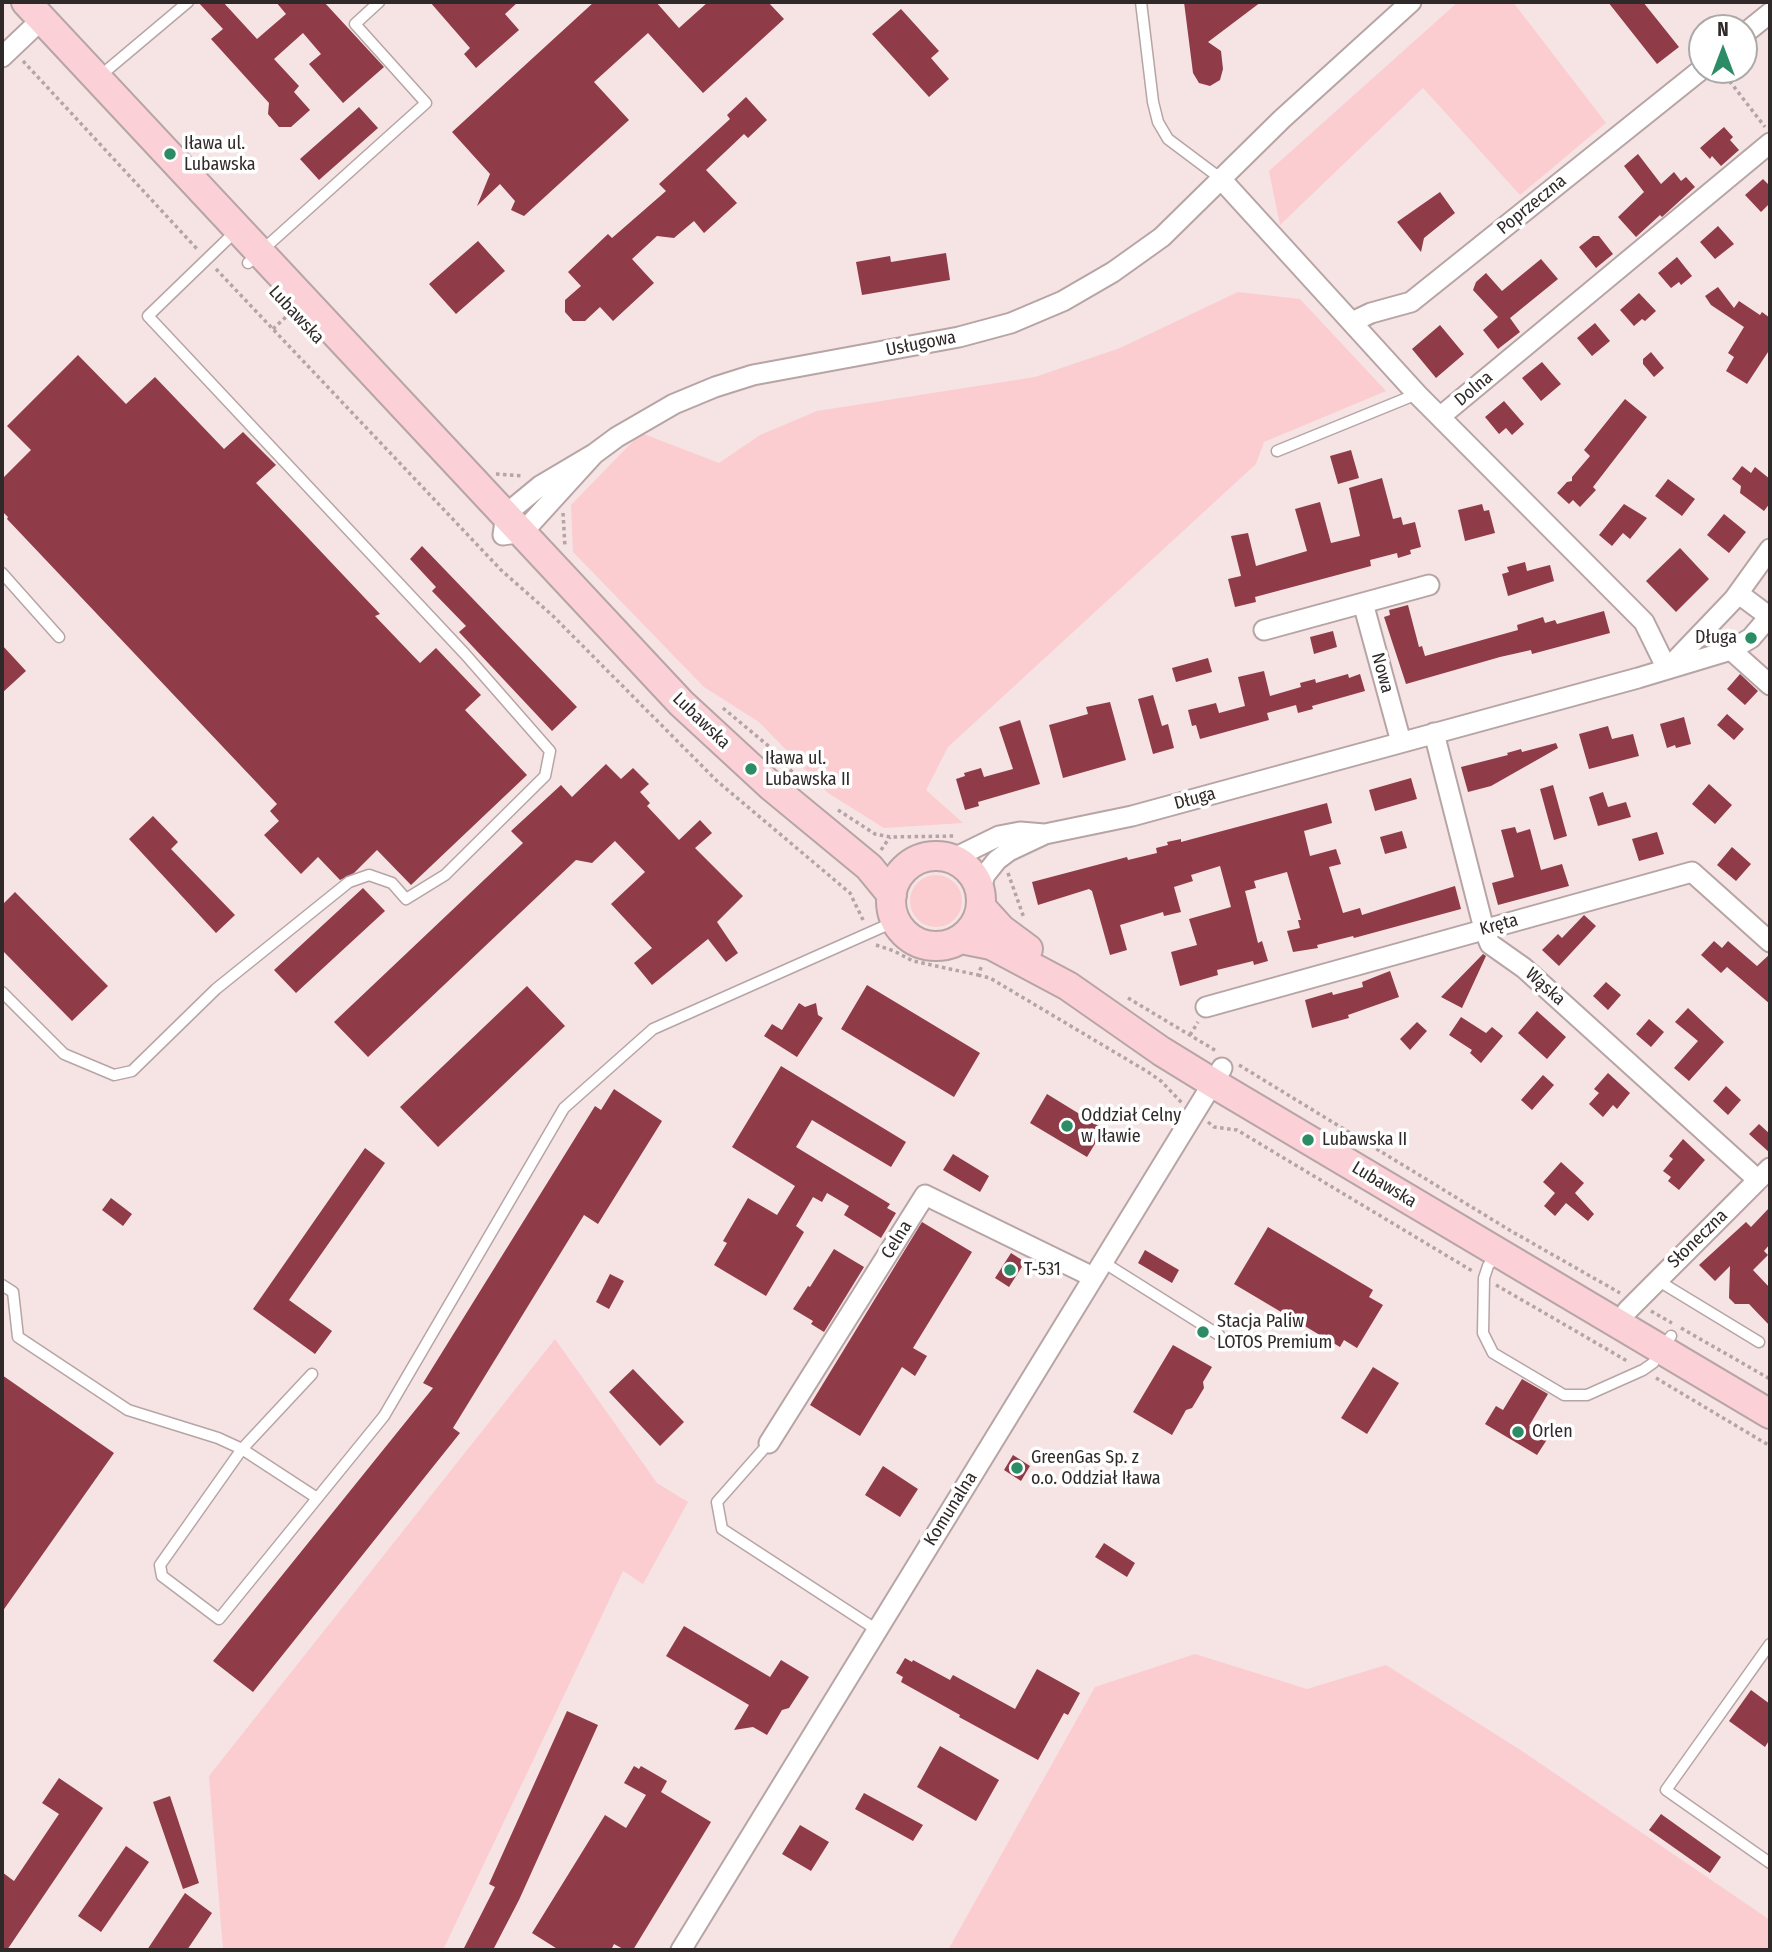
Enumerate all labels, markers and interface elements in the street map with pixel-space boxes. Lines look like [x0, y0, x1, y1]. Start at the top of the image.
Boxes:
north arrow [1688, 14, 1758, 84]
text: N [1717, 18, 1729, 41]
place label: Iława ul. Lubawska [184, 133, 256, 176]
marker: Iława ul. Lubawska [162, 146, 178, 162]
street label: Poprzeczna [1493, 170, 1571, 240]
street label: Lubawska [264, 281, 328, 349]
street label: Usługowa [884, 327, 958, 361]
street label: Dolna [1451, 367, 1497, 411]
place label: Długa [1695, 627, 1737, 649]
marker: Długa [1743, 630, 1759, 646]
street label: Nowa [1366, 651, 1398, 695]
street label: Lubawska [668, 688, 734, 754]
place label: Iława ul. Lubawska II [765, 748, 850, 790]
marker: Iława ul. Lubawska II [743, 761, 759, 777]
street label: Długa [1172, 783, 1218, 815]
street label: Kręta [1477, 910, 1521, 940]
street label: Wąska [1521, 963, 1569, 1011]
place label: Oddział Celny w Iławie [1081, 1105, 1181, 1148]
marker: Oddział Celny w Iławie [1059, 1118, 1075, 1134]
place label: Lubawska II [1322, 1129, 1407, 1151]
marker: Lubawska II [1300, 1132, 1316, 1148]
street label: Lubawska [1348, 1157, 1420, 1213]
street label: Słoneczna [1664, 1205, 1732, 1273]
street label: Celna [877, 1217, 917, 1263]
place label: T-531 [1024, 1259, 1061, 1281]
marker: T-531 [1002, 1262, 1018, 1278]
place label: Stacja Paliw LOTOS Premium [1217, 1311, 1332, 1354]
marker: Stacja Paliw LOTOS Premium [1195, 1324, 1211, 1340]
place label: Orlen [1532, 1421, 1573, 1443]
marker: Orlen [1510, 1424, 1526, 1440]
place label: GreenGas Sp. z o.o. Oddział Iława [1031, 1447, 1161, 1490]
marker: GreenGas Sp. z o.o. Oddział Iława [1009, 1460, 1025, 1476]
street label: Komunalna [920, 1468, 982, 1550]

